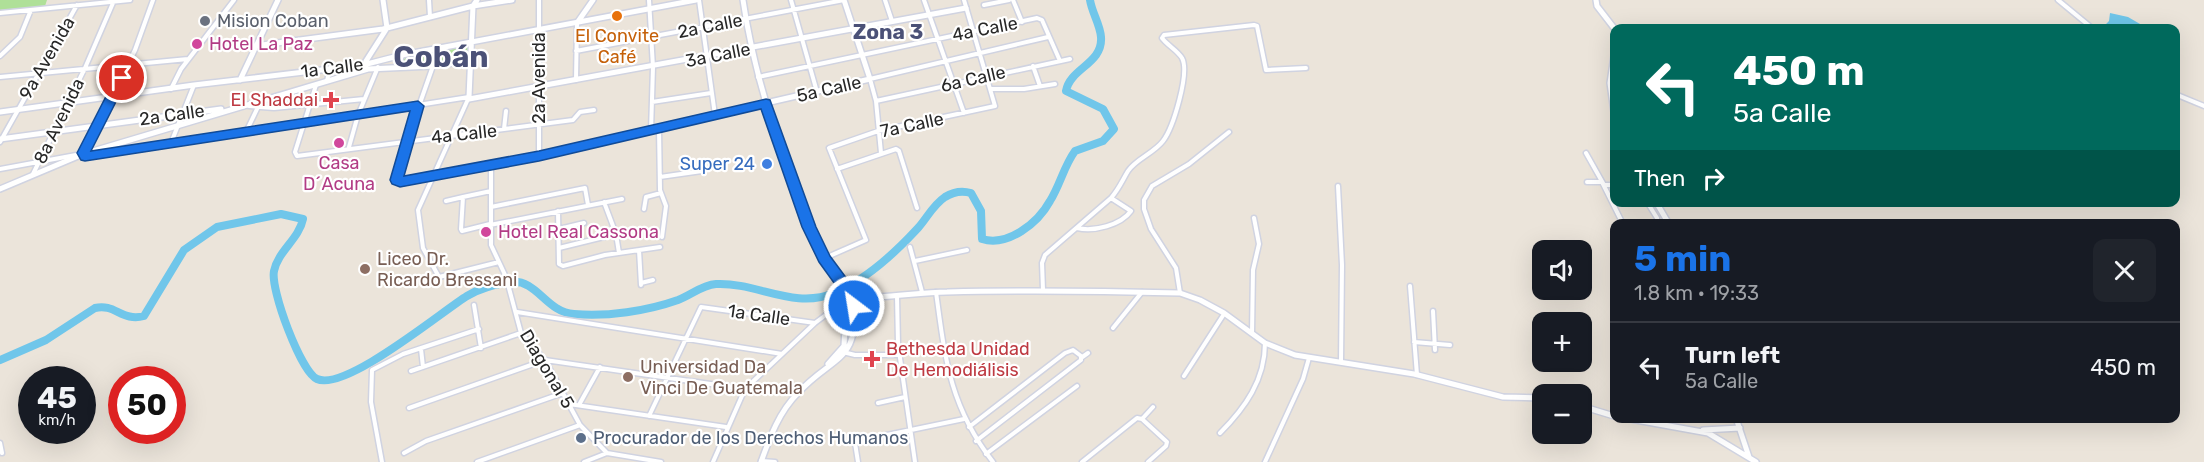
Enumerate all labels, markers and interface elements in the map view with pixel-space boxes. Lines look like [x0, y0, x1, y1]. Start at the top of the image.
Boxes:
marker: El Convite Café [610, 9, 624, 23]
street label: 2a Calle [676, 9, 744, 43]
place label: Mision Coban [217, 10, 329, 32]
street label: 4a Calle [950, 12, 1020, 46]
street label: 9a Avenida [15, 13, 79, 103]
marker: Mision Coban [198, 14, 212, 28]
district label: Zona 3 [853, 19, 923, 44]
place label: El Convite Café [575, 25, 659, 68]
street label: 2a Avenida [528, 32, 550, 124]
place label: Hotel La Paz [209, 33, 313, 55]
marker: Hotel La Paz [190, 37, 204, 51]
street label: 3a Calle [684, 38, 752, 72]
district label: Cobán [393, 39, 489, 75]
text: 450 m [1733, 46, 1865, 96]
icon: left [1634, 48, 1712, 126]
pin [96, 52, 147, 103]
street label: 1a Calle [299, 53, 365, 83]
icon: arrive [105, 61, 138, 94]
street label: 6a Calle [938, 61, 1008, 97]
street label: 5a Calle [794, 71, 864, 107]
street label: 8a Avenida [29, 75, 89, 167]
place label: El Shaddai [231, 89, 318, 111]
marker: El Shaddai [322, 91, 340, 109]
text: 5a Calle [1733, 97, 1832, 129]
street label: 2a Calle [138, 100, 206, 130]
street label: 7a Calle [878, 108, 946, 142]
street label: 4a Calle [430, 120, 498, 148]
marker: Casa D´Acuna [332, 136, 346, 150]
place label: Casa D´Acuna [303, 152, 375, 195]
place label: Super 24 [680, 153, 755, 175]
marker: Super 24 [760, 157, 774, 171]
icon: right [1697, 162, 1730, 195]
text: Then [1634, 165, 1685, 192]
place label: Hotel Real Cassona [498, 221, 659, 243]
marker: Hotel Real Cassona [479, 225, 493, 239]
text: 5 min [1634, 237, 1731, 280]
button: close [2093, 239, 2156, 302]
map controls [1532, 240, 1592, 444]
button: sound [1532, 240, 1592, 300]
place label: Liceo Dr. Ricardo Bressani [377, 248, 517, 291]
marker: Liceo Dr. Ricardo Bressani [358, 262, 372, 276]
position arrow [822, 274, 886, 338]
text: 1.8 km · 19:33 [1634, 281, 1759, 305]
street label: 1a Calle [726, 300, 792, 330]
button: + [1532, 312, 1592, 372]
street label: Diagonal 5 [515, 326, 579, 412]
place label: Bethesda Unidad De Hemodiálisis [886, 338, 1030, 381]
text: Turn left [1685, 342, 1780, 369]
marker: Bethesda Unidad De Hemodiálisis [863, 350, 881, 368]
icon: left [1634, 351, 1667, 384]
text: 450 m [2090, 354, 2156, 381]
place label: Universidad Da Vinci De Guatemala [640, 356, 803, 399]
speed limit sign: 50 [108, 366, 186, 444]
text: 5a Calle [1685, 369, 1758, 393]
marker: Universidad Da Vinci De Guatemala [621, 370, 635, 384]
text: 45 [37, 380, 77, 416]
button: − [1532, 384, 1592, 444]
text: km/h [38, 411, 76, 429]
place label: Procurador de los Derechos Humanos [593, 427, 908, 449]
marker: Procurador de los Derechos Humanos [574, 431, 588, 445]

